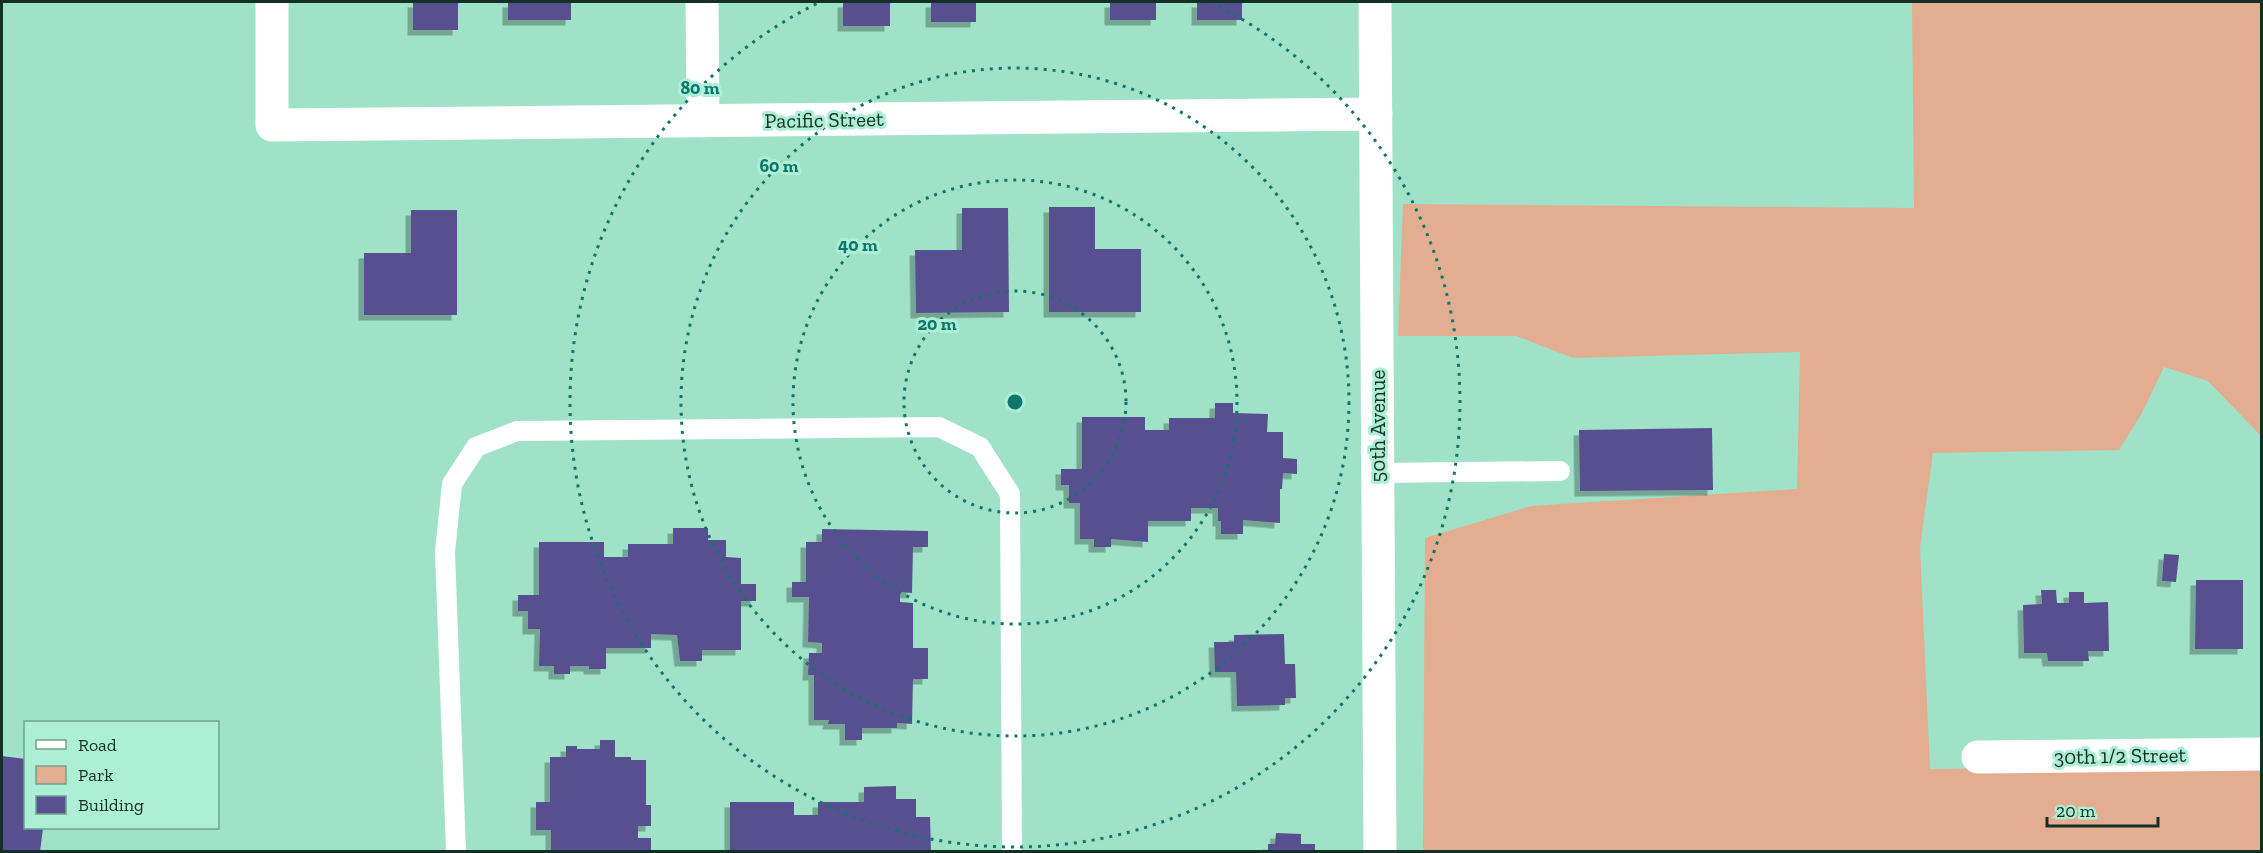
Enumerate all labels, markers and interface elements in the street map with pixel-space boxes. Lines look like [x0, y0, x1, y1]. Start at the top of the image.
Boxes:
text: 80 m [680, 77, 720, 99]
street label: Pacific Street [764, 106, 884, 133]
text: 60 m [759, 155, 799, 177]
text: 40 m [838, 234, 878, 256]
text: 20 m [917, 313, 957, 335]
street label: 50th Avenue [1365, 369, 1390, 482]
centre of rings [1005, 392, 1025, 412]
legend [24, 721, 219, 829]
text: Road [78, 734, 117, 756]
street label: 30th 1/2 Street [2054, 742, 2187, 769]
text: Park [78, 764, 114, 786]
scale bar [2047, 790, 2158, 828]
text: Building [78, 794, 144, 816]
text: 20 m [2056, 800, 2096, 822]

